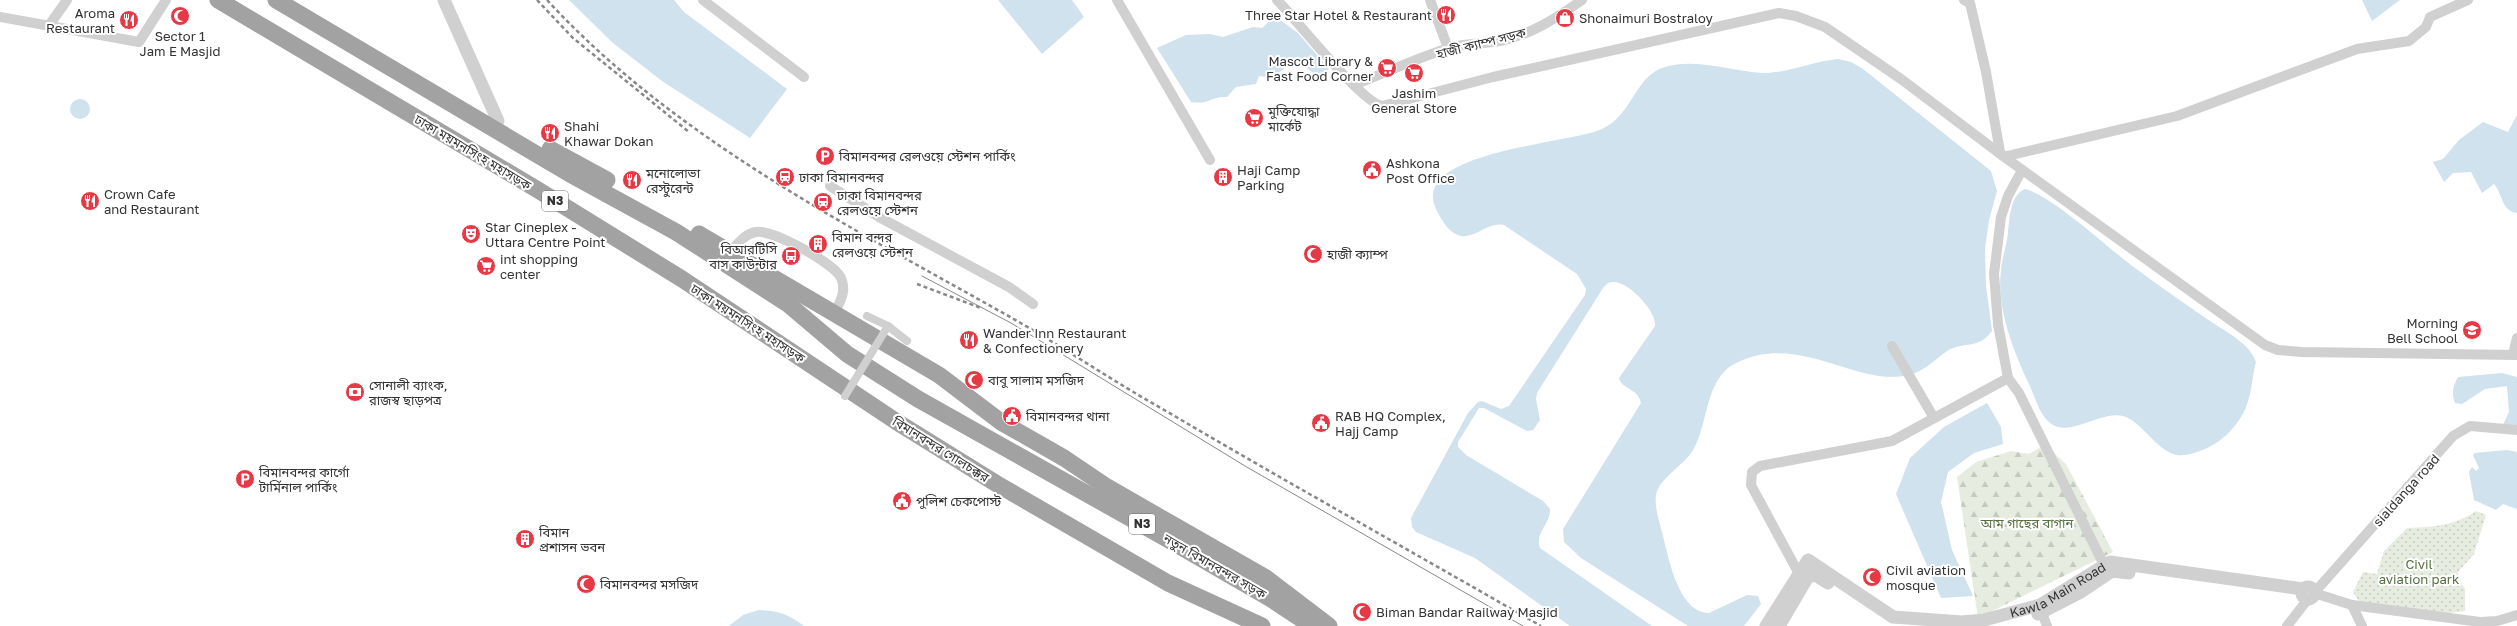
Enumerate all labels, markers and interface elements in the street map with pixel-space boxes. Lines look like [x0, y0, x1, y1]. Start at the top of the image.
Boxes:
restaurant icon: Three Star Hotel & Restaurant [1435, 4, 1457, 26]
place label: Aroma Restaurant [46, 5, 115, 36]
mosque icon: Sector 1 Jam E Masjid [169, 5, 191, 27]
place label: Three Star Hotel & Restaurant [1245, 7, 1432, 23]
shop icon: Shonaimuri Bostraloy [1554, 7, 1576, 29]
restaurant icon: Aroma Restaurant [118, 9, 140, 31]
place label: Shonaimuri Bostraloy [1579, 10, 1714, 26]
street label: হাজী ক্যাম্প সড়ক [1434, 24, 1528, 62]
place label: Sector 1 Jam E Masjid [140, 28, 220, 59]
place label: Mascot Library & Fast Food Corner [1266, 53, 1373, 84]
supermarket icon: Mascot Library & Fast Food Corner [1376, 57, 1398, 79]
supermarket icon: Jashim General Store [1403, 62, 1425, 84]
place label: Jashim General Store [1371, 85, 1457, 116]
place label: মুক্তিযোদ্ধা মার্কেট [1267, 103, 1320, 134]
supermarket icon: মুক্তিযোদ্ধা মার্কেট [1243, 107, 1265, 129]
street label: ঢাকা ময়মনসিংহ মহাসড়ক [411, 110, 535, 193]
place label: Shahi Khawar Dokan [564, 118, 654, 149]
restaurant icon: Shahi Khawar Dokan [539, 122, 561, 144]
parking icon: বিমানবন্দর রেলওয়ে স্টেশন পার্কিং [814, 145, 836, 167]
place label: বিমানবন্দর রেলওয়ে স্টেশন পার্কিং [838, 148, 1016, 164]
place label: Ashkona Post Office [1386, 155, 1455, 186]
public building icon: Ashkona Post Office [1361, 159, 1383, 181]
place label: Haji Camp Parking [1237, 162, 1300, 193]
place label: মনোলোভা রেস্টুরেন্ট [645, 165, 701, 198]
station icon: ঢাকা বিমানবন্দর [774, 166, 796, 188]
building icon: Haji Camp Parking [1212, 166, 1234, 188]
restaurant icon: মনোলোভা রেস্টুরেন্ট [621, 169, 643, 191]
place label: ঢাকা বিমানবন্দর [798, 169, 884, 185]
place label: Crown Cafe and Restaurant [104, 186, 200, 217]
place label: ঢাকা বিমানবন্দর রেলওয়ে স্টেশন [836, 187, 922, 218]
restaurant icon: Crown Cafe and Restaurant [79, 190, 101, 212]
road number: N3 [542, 191, 568, 211]
station icon: ঢাকা বিমানবন্দর রেলওয়ে স্টেশন [812, 191, 834, 213]
place label: Star Cineplex - Uttara Centre Point [485, 219, 606, 250]
theatre icon: Star Cineplex - Uttara Centre Point [460, 223, 482, 245]
place label: বিমান বন্দর রেলওয়ে স্টেশন [831, 229, 913, 260]
building icon: বিমান বন্দর রেলওয়ে স্টেশন [807, 233, 829, 255]
place label: বিআরটিসি বাস কাউন্টার [708, 241, 778, 272]
mosque icon: হাজী ক্যাম্প [1302, 243, 1324, 265]
bus stop icon: বিআরটিসি বাস কাউন্টার [780, 245, 802, 267]
place label: হাজী ক্যাম্প [1326, 246, 1388, 262]
place label: int shopping center [500, 251, 578, 282]
supermarket icon: int shopping center [475, 255, 497, 277]
street label: ঢাকা ময়মনসিংহ মহাসড়ক [687, 279, 809, 366]
place label: Morning Bell School [2387, 315, 2458, 346]
school or university icon: Morning Bell School [2461, 319, 2483, 341]
place label: Wander Inn Restaurant & Confectionery [983, 325, 1126, 356]
restaurant icon: Wander Inn Restaurant & Confectionery [958, 329, 980, 351]
mosque icon: বাবু সালাম মসজিদ [963, 369, 985, 391]
place label: বাবু সালাম মসজিদ [987, 372, 1085, 389]
place label: সোনালী ব্যাংক, রাজস্ব ছাড়পত্র [368, 377, 448, 408]
bank icon: সোনালী ব্যাংক, রাজস্ব ছাড়পত্র [344, 381, 366, 403]
public building icon: বিমানবন্দর থানা [1001, 405, 1023, 427]
place label: বিমানবন্দর থানা [1025, 408, 1110, 424]
place label: RAB HQ Complex, Hajj Camp [1335, 408, 1446, 439]
street label: বিমানবন্দর গোলচক্কর [889, 412, 992, 485]
public building icon: RAB HQ Complex, Hajj Camp [1310, 412, 1332, 434]
street label: sialdanga road [2369, 451, 2443, 529]
place label: বিমানবন্দর কার্গো টার্মিনাল পার্কিং [258, 464, 350, 495]
parking icon: বিমানবন্দর কার্গো টার্মিনাল পার্কিং [234, 468, 256, 490]
public building icon: পুলিশ চেকপোস্ট [891, 490, 913, 512]
place label: পুলিশ চেকপোস্ট [916, 493, 1002, 510]
road number: N3 [1129, 514, 1155, 534]
park label: আম গাছের বাগান [1980, 515, 2073, 531]
place label: বিমান প্রশাসন ভবন [538, 524, 605, 555]
building icon: বিমান প্রশাসন ভবন [514, 528, 536, 550]
street label: নতুন বিমানবন্দর সড়ক [1159, 530, 1270, 603]
park label: Civil aviation park [2379, 556, 2460, 587]
street label: Kawla Main Road [2008, 559, 2108, 621]
place label: Civil aviation mosque [1886, 562, 1966, 593]
mosque icon: Civil aviation mosque [1861, 566, 1883, 588]
mosque icon: বিমানবন্দর মসজিদ [575, 573, 597, 595]
place label: বিমানবন্দর মসজিদ [599, 576, 699, 592]
mosque icon: Biman Bandar Railway Masjid [1351, 601, 1373, 623]
place label: Biman Bandar Railway Masjid [1376, 604, 1558, 620]

